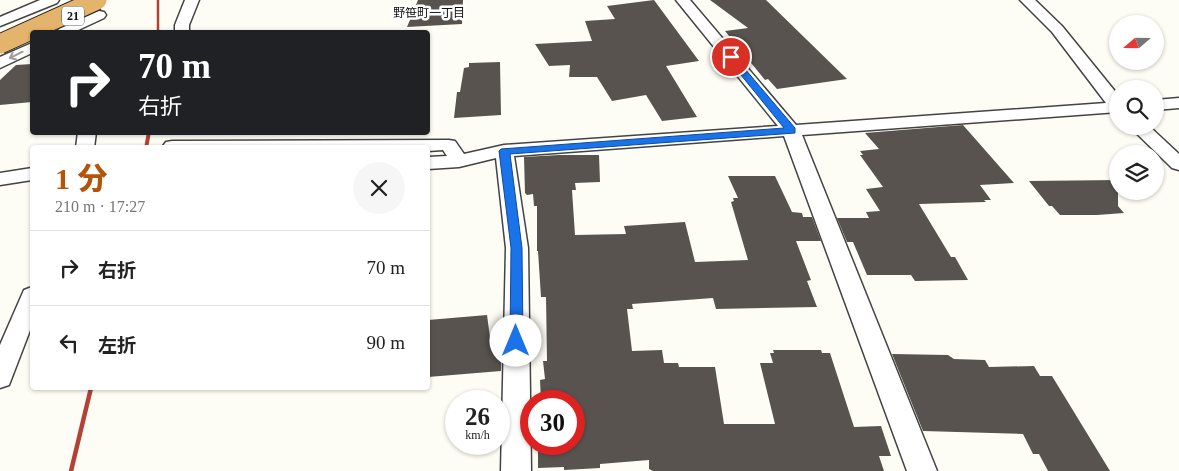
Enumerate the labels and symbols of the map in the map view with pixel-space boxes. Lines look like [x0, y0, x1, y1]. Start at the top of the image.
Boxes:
district label: 野笹町一丁目 [393, 6, 465, 20]
road number: 21 [62, 7, 84, 26]
north arrow [1109, 15, 1164, 70]
pin [710, 36, 752, 78]
one-way arrow [9, 51, 24, 60]
position arrow [489, 314, 541, 366]
speed limit sign: 30 [520, 390, 585, 455]

